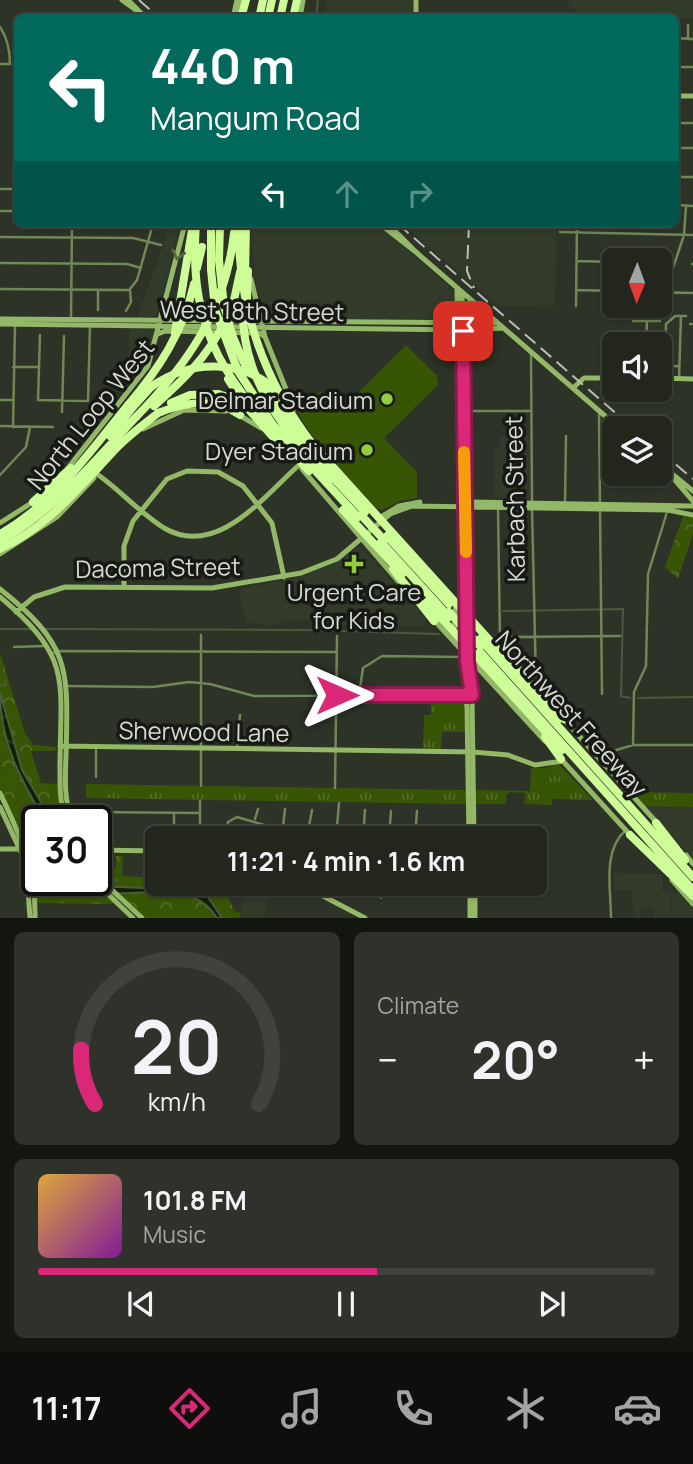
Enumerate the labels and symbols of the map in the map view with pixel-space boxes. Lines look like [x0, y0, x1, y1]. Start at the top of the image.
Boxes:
north arrow [602, 248, 672, 318]
one-way arrow [172, 249, 186, 261]
street label: West 18th Street [159, 292, 345, 328]
pin [433, 301, 493, 361]
street label: North Loop West [19, 332, 161, 496]
place label: Delmar Stadium [198, 383, 373, 416]
marker: Delmar Stadium [379, 391, 395, 407]
street label: Karbach Street [496, 415, 532, 583]
place label: Dyer Stadium [205, 434, 353, 467]
marker: Dyer Stadium [359, 442, 375, 458]
street label: Dacoma Street [75, 549, 241, 585]
marker: Urgent Care for Kids [344, 554, 364, 574]
place label: Urgent Care for Kids [287, 575, 421, 636]
street label: Northwest Freeway [488, 623, 656, 804]
position arrow [300, 658, 374, 732]
street label: Sherwood Lane [118, 713, 290, 749]
speed limit sign: 30 [21, 805, 112, 896]

